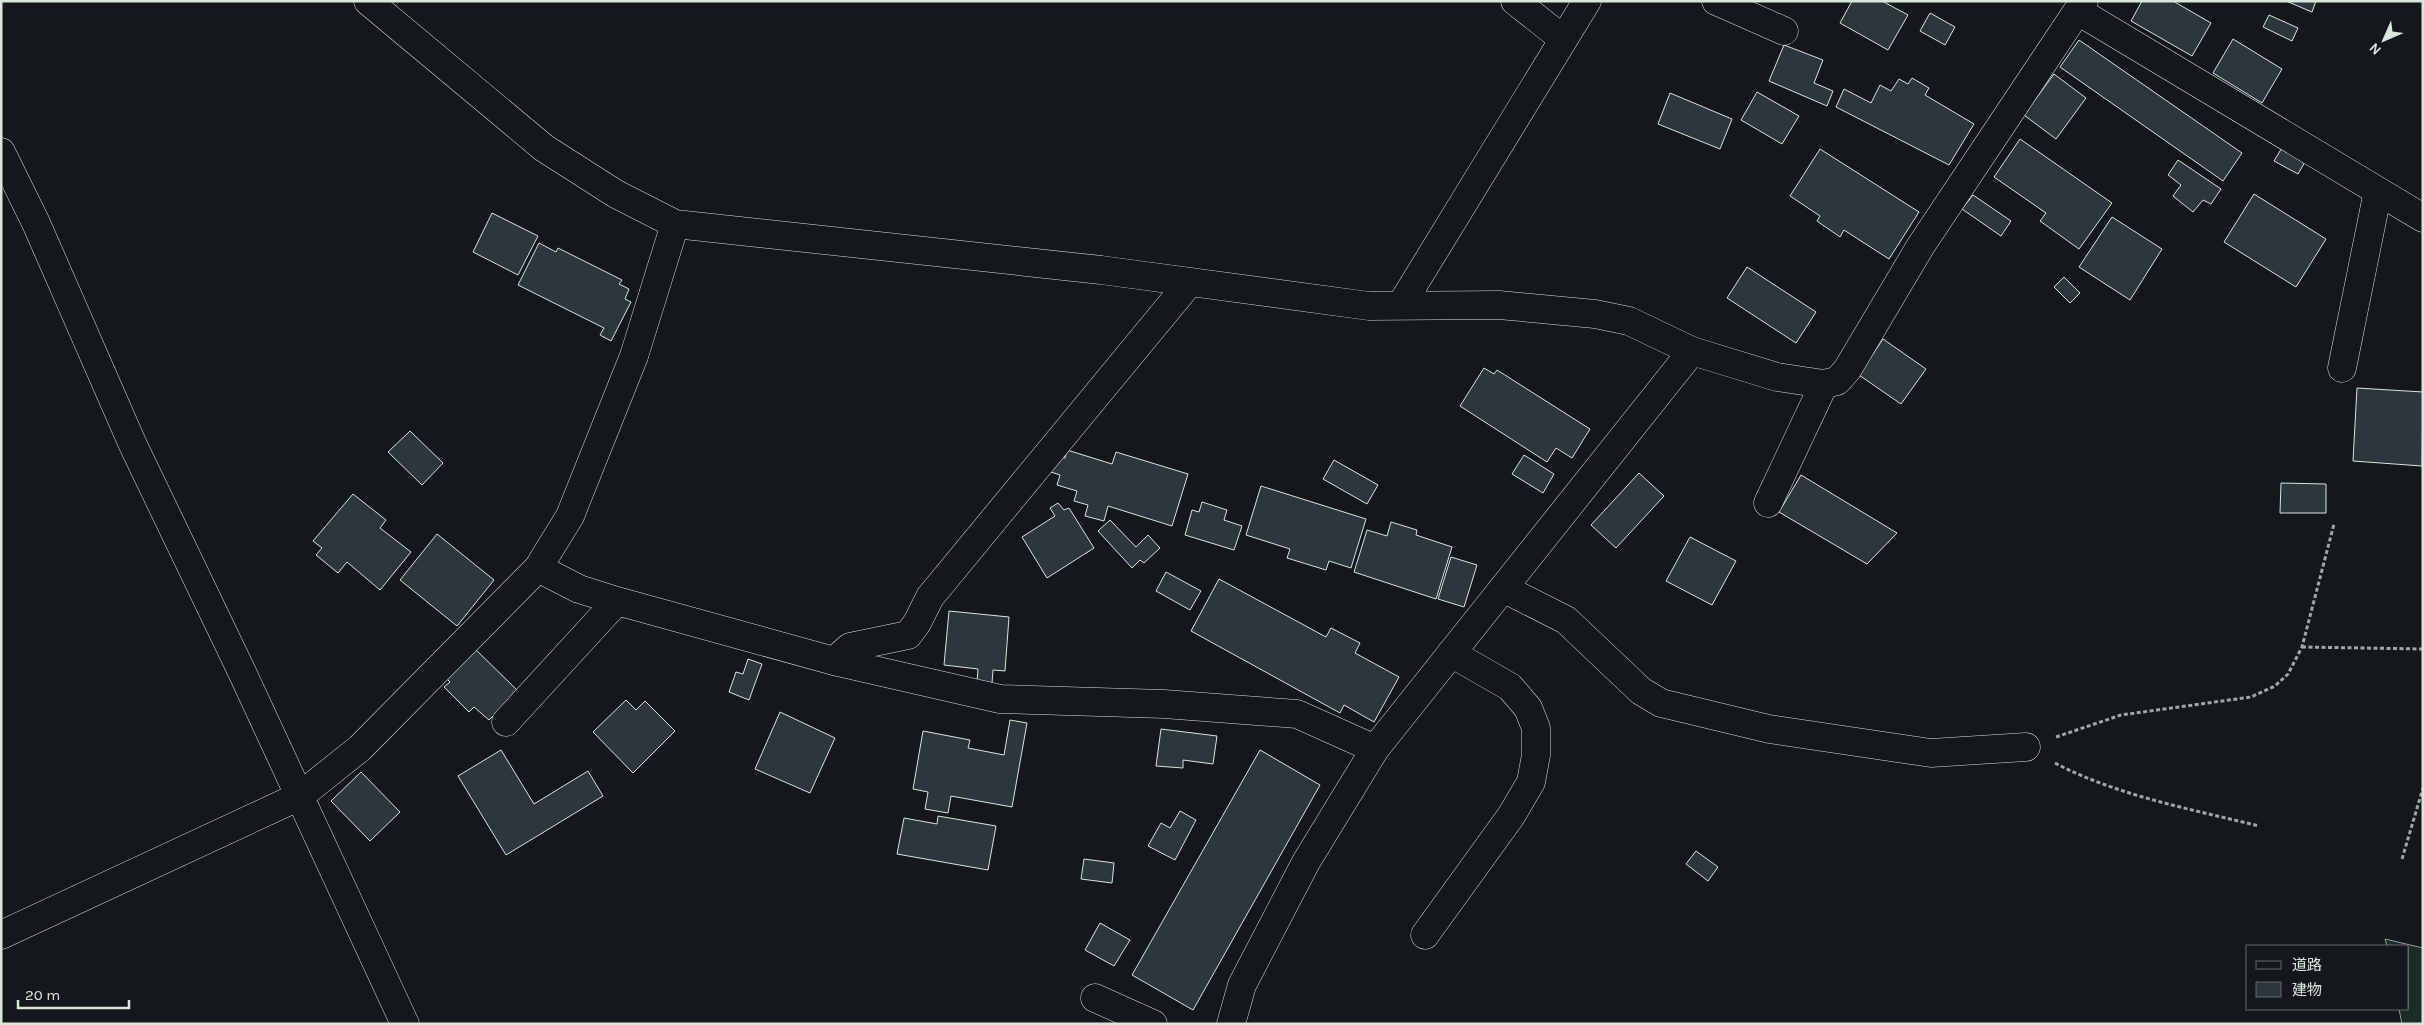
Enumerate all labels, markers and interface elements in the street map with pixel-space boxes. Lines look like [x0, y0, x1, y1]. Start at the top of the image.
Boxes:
north arrow [2359, 15, 2409, 65]
text: N [2366, 39, 2385, 58]
legend [2246, 945, 2409, 1010]
text: 道路 [2292, 956, 2322, 974]
scale bar [18, 978, 129, 1010]
text: 建物 [2292, 981, 2322, 999]
text: 20 m [25, 986, 60, 1004]

